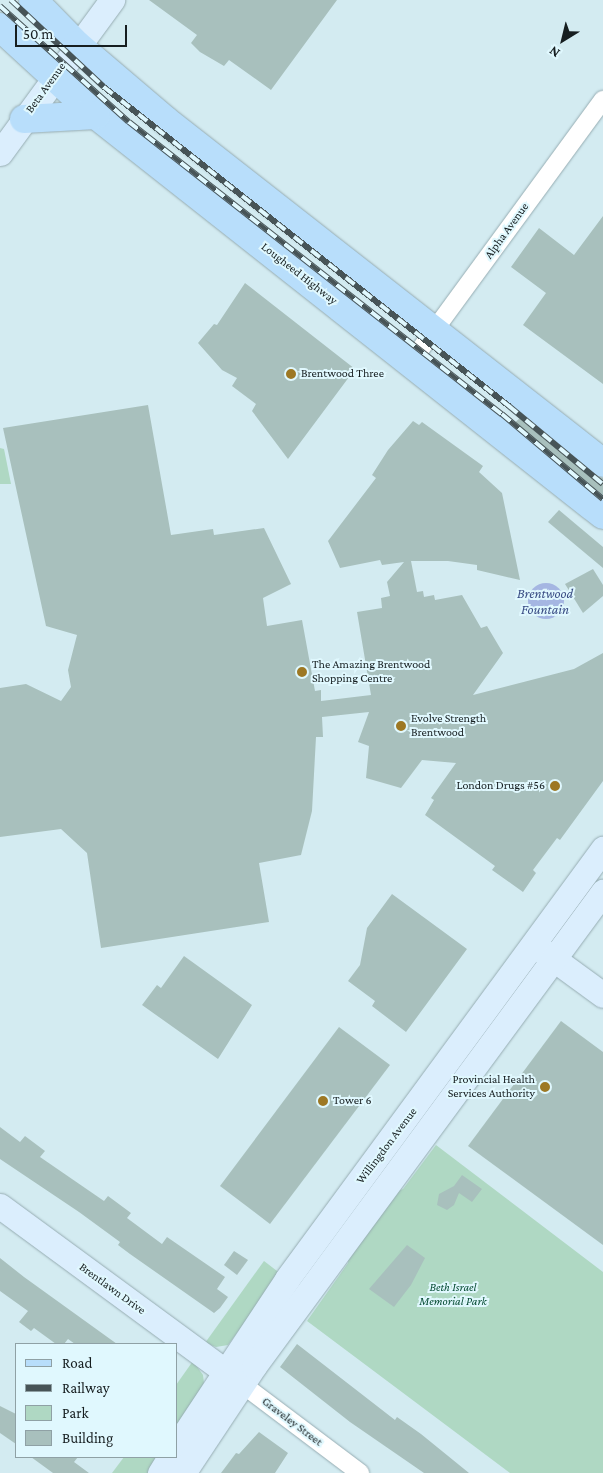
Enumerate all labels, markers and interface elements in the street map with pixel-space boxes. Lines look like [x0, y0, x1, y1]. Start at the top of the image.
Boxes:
scale bar [18, 15, 130, 47]
north arrow [538, 15, 588, 65]
text: 50 m [23, 26, 53, 42]
text: N [546, 43, 563, 61]
street label: Beta Avenue [23, 60, 69, 116]
street label: Alpha Avenue [482, 200, 532, 262]
street label: Lougheed Highway [258, 240, 340, 308]
place label: Brentwood Three [301, 367, 384, 381]
marker: Brentwood Three [285, 368, 297, 380]
water label: Brentwood Fountain [517, 585, 573, 618]
place label: The Amazing Brentwood Shopping Centre [312, 658, 430, 686]
marker: The Amazing Brentwood Shopping Centre [296, 666, 308, 678]
place label: Evolve Strength Brentwood [411, 712, 486, 740]
marker: Evolve Strength Brentwood [395, 720, 407, 732]
place label: London Drugs #56 [456, 779, 545, 793]
marker: London Drugs #56 [549, 780, 561, 792]
place label: Provincial Health Services Authority [448, 1073, 535, 1101]
marker: Provincial Health Services Authority [539, 1081, 551, 1093]
place label: Tower 6 [333, 1094, 372, 1108]
marker: Tower 6 [317, 1095, 329, 1107]
street label: Willingdon Avenue [354, 1105, 420, 1187]
street label: Brentlawn Drive [76, 1260, 148, 1318]
park label: Beth Israel Memorial Park [419, 1281, 487, 1309]
legend [15, 1343, 178, 1458]
text: Road [62, 1355, 92, 1371]
text: Railway [62, 1380, 110, 1396]
street label: Graveley Street [259, 1395, 325, 1449]
text: Park [62, 1405, 89, 1421]
text: Building [62, 1430, 113, 1446]

